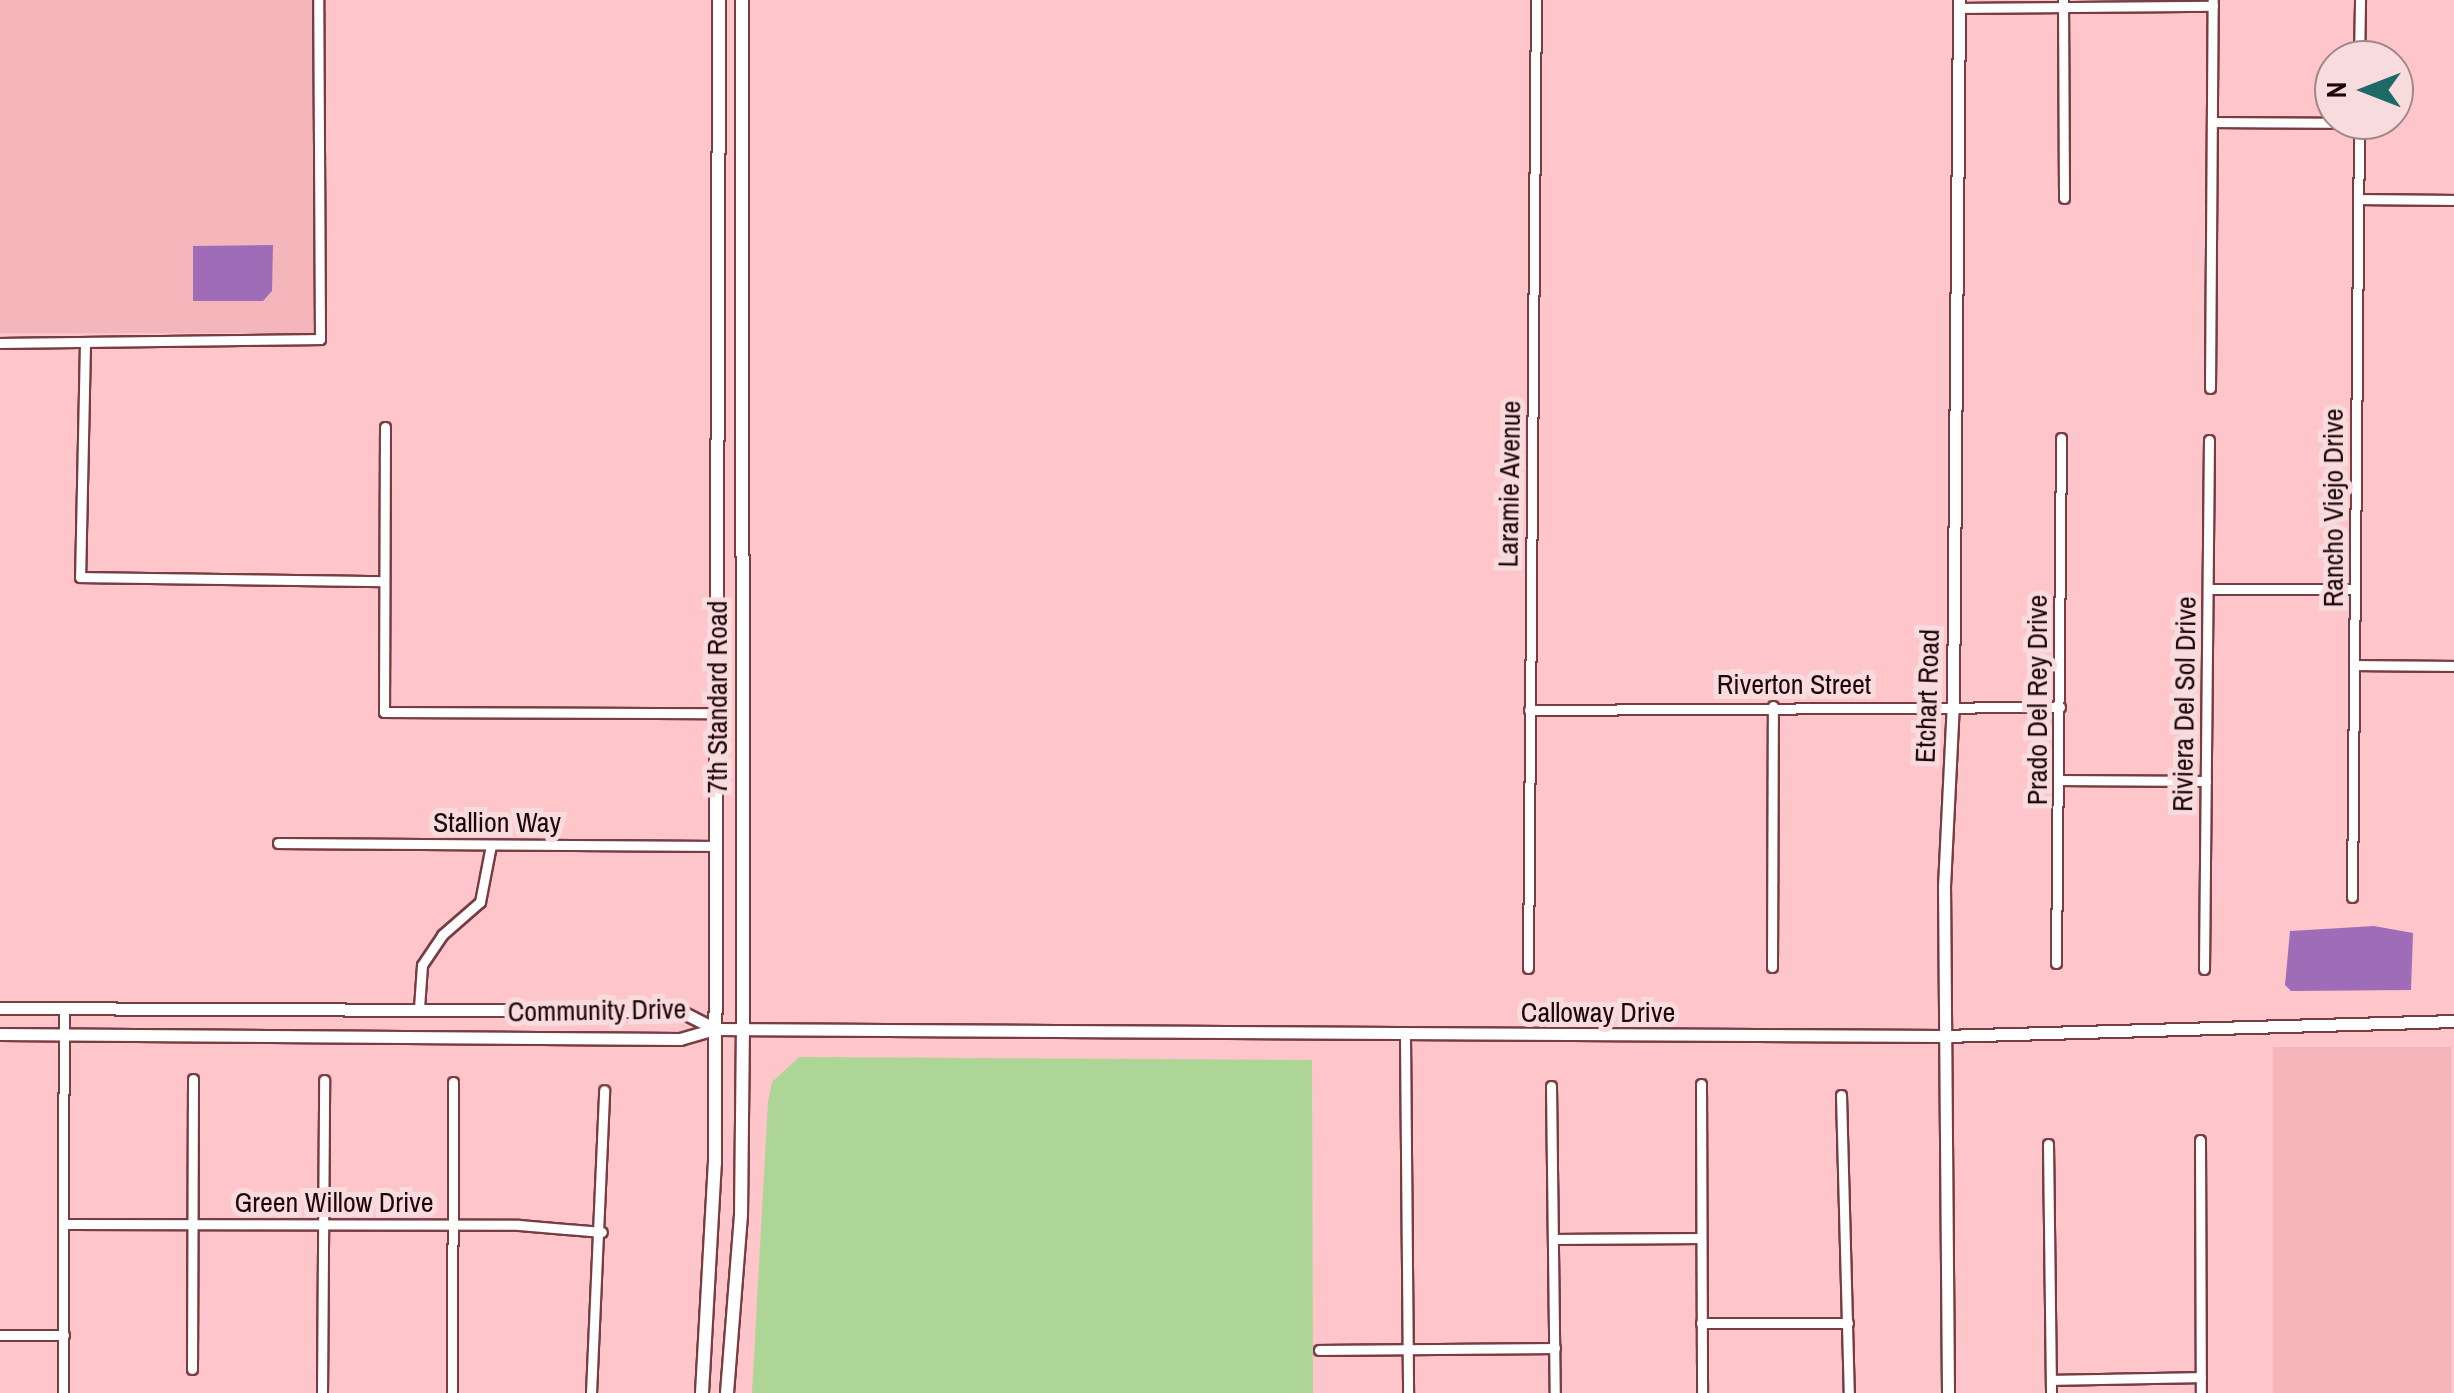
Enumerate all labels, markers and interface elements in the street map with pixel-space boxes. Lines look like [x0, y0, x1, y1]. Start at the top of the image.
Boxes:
north arrow [2314, 40, 2414, 140]
text: N [2317, 82, 2355, 98]
street label: Laramie Avenue [1491, 400, 1527, 568]
street label: Rancho Viejo Drive [2316, 409, 2350, 607]
street label: Prado Del Rey Drive [2020, 595, 2054, 805]
street label: Riviera Del Sol Drive [2165, 596, 2203, 812]
street label: 7th Standard Road [700, 601, 734, 793]
street label: Etchart Road [1908, 628, 1946, 764]
street label: Riverton Street [1717, 667, 1871, 701]
street label: Stallion Way [433, 805, 561, 839]
street label: Community Drive [507, 992, 687, 1028]
street label: Calloway Drive [1521, 995, 1675, 1029]
street label: Green Willow Drive [234, 1185, 434, 1219]

